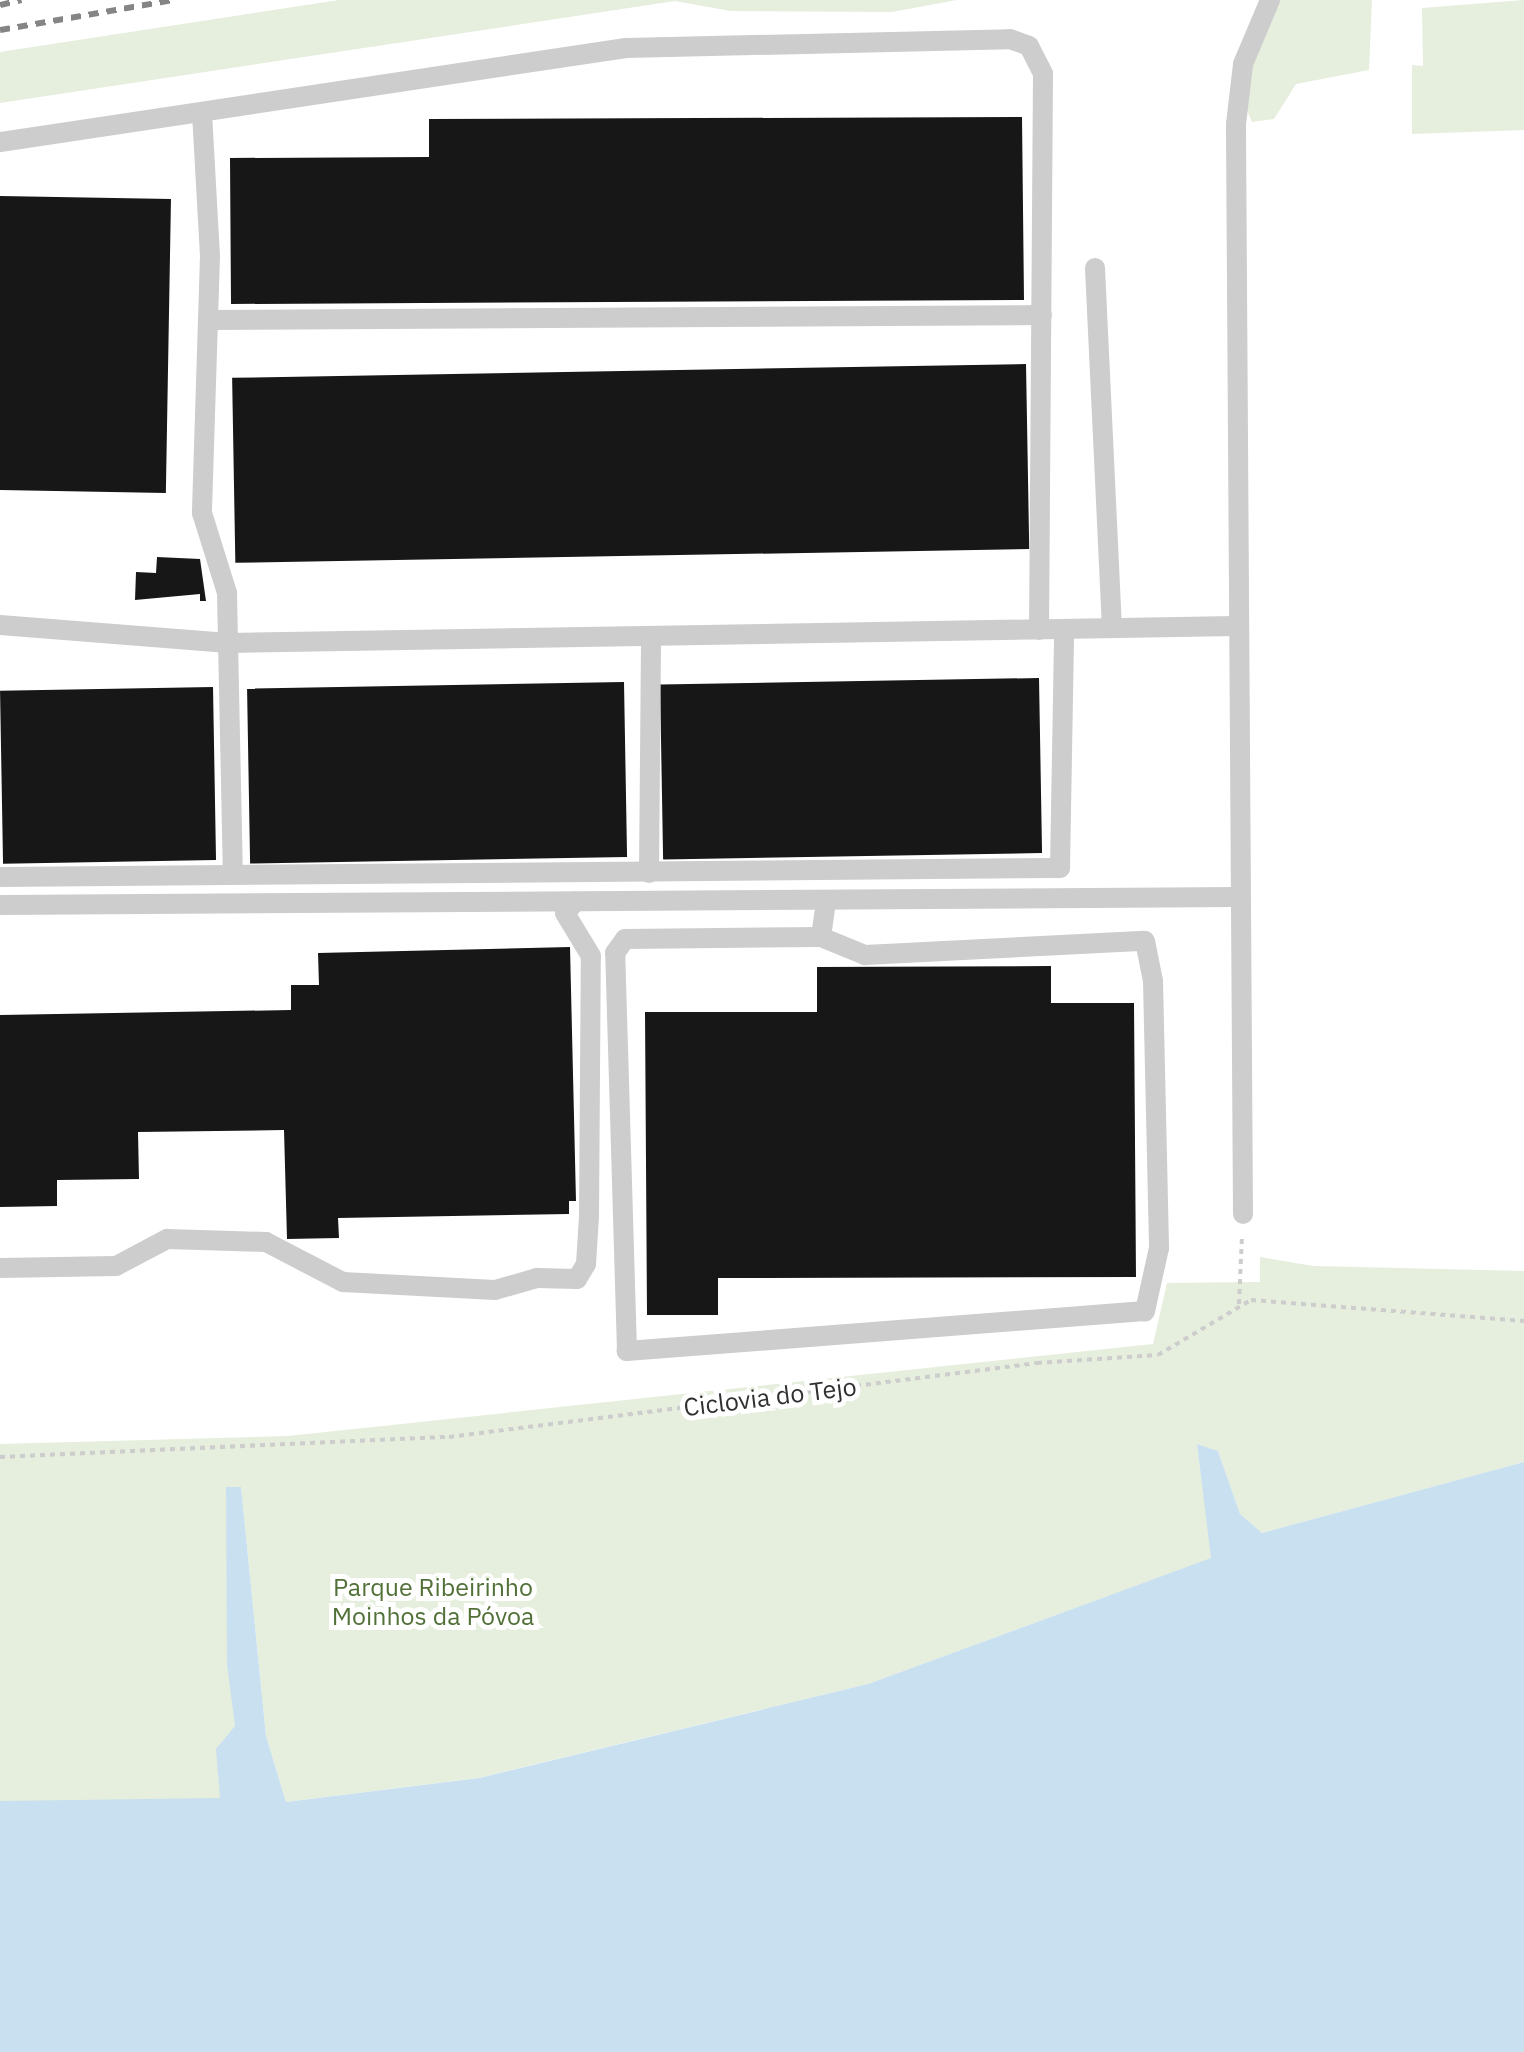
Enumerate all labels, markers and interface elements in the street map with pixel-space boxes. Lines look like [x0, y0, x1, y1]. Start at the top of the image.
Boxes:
street label: Ciclovia do Tejo [682, 1372, 858, 1422]
park label: Parque Ribeirinho Moinhos da Póvoa [332, 1573, 534, 1632]

